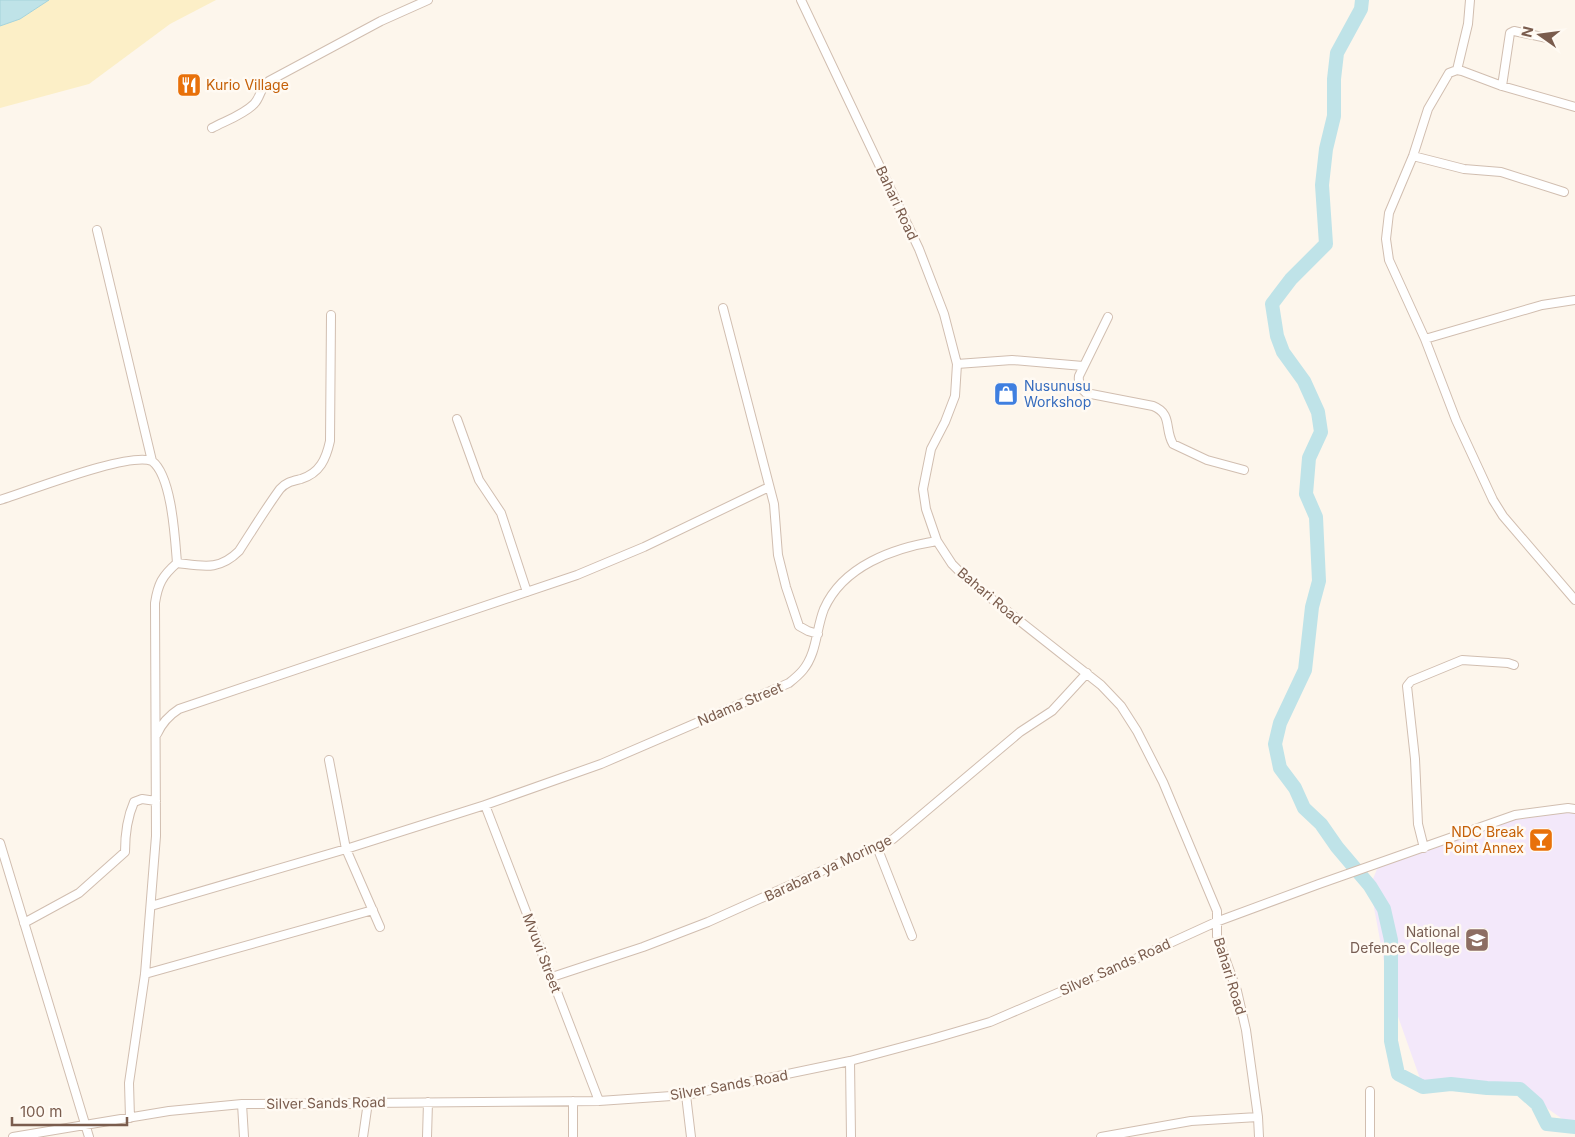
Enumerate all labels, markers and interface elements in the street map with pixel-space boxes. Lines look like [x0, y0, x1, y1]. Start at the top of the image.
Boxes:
north arrow [1515, 10, 1565, 60]
text: N [1517, 25, 1536, 39]
restaurant icon: Kurio Village [176, 72, 202, 98]
place label: Kurio Village [206, 76, 289, 93]
street label: Bahari Road [873, 163, 922, 243]
place label: Nusunusu Workshop [1024, 377, 1091, 410]
shop icon: Nusunusu Workshop [993, 381, 1019, 407]
street label: Bahari Road [954, 563, 1026, 628]
street label: Ndama Street [695, 678, 785, 729]
place label: NDC Break Point Annex [1445, 823, 1524, 856]
bar icon: NDC Break Point Annex [1528, 827, 1554, 853]
street label: Barabara ya Moringe [762, 831, 894, 904]
street label: Mvuvi Street [520, 911, 566, 995]
place label: National Defence College [1350, 923, 1460, 956]
school or university icon: National Defence College [1464, 927, 1490, 953]
street label: Silver Sands Road [1057, 934, 1173, 999]
street label: Bahari Road [1211, 935, 1250, 1016]
street label: Silver Sands Road [669, 1066, 789, 1103]
street label: Silver Sands Road [266, 1093, 386, 1112]
scale bar [12, 1094, 128, 1126]
text: 100 m [20, 1102, 62, 1121]

